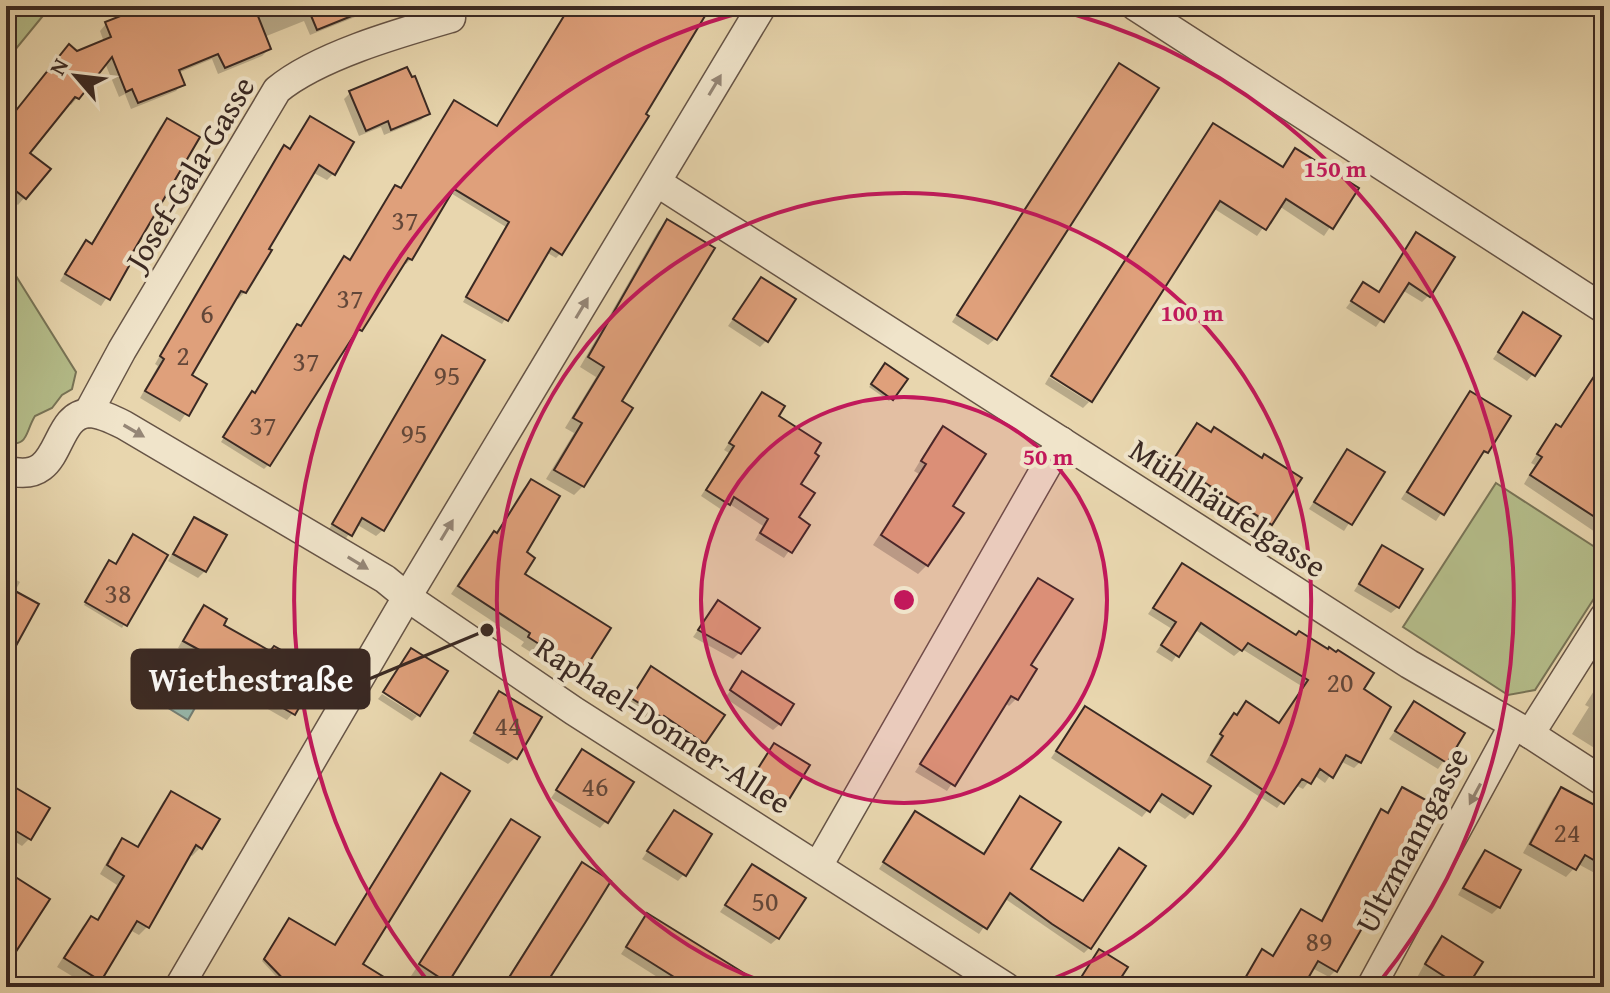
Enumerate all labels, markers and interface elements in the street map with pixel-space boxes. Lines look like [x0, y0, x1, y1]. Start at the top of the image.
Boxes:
north arrow [36, 36, 116, 116]
text: N [41, 52, 76, 81]
street label: Josef-Gala-Gasse [111, 67, 266, 282]
one-way arrow [708, 74, 722, 96]
text: 150 m [1303, 151, 1367, 186]
house number: 37 [392, 199, 418, 240]
house number: 37 [337, 277, 363, 318]
house number: 6 [200, 292, 214, 333]
text: 100 m [1160, 295, 1224, 330]
one-way arrow [575, 297, 589, 319]
house number: 2 [176, 334, 190, 375]
house number: 37 [293, 340, 319, 381]
house number: 95 [434, 354, 460, 395]
house number: 37 [250, 404, 276, 445]
house number: 95 [401, 412, 427, 453]
one-way arrow [123, 424, 146, 438]
street label: Mühlhäufelgasse [1120, 426, 1336, 589]
text: 50 m [1023, 439, 1074, 474]
one-way arrow [440, 520, 455, 541]
one-way arrow [347, 556, 369, 570]
house number: 38 [105, 572, 131, 613]
centre of rings [890, 586, 918, 614]
street label: Raphael-Donner-Allee [526, 624, 801, 825]
callout: Wiethestraße [132, 650, 369, 708]
text: Wiethestraße [149, 654, 353, 703]
house number: 20 [1327, 661, 1353, 702]
house number: 44 [495, 704, 521, 745]
street label: Ultzmanngasse [1343, 739, 1480, 941]
house number: 46 [582, 765, 608, 806]
one-way arrow [1469, 783, 1483, 805]
house number: 24 [1554, 811, 1580, 852]
house number: 50 [752, 880, 778, 921]
house number: 89 [1306, 920, 1332, 961]

